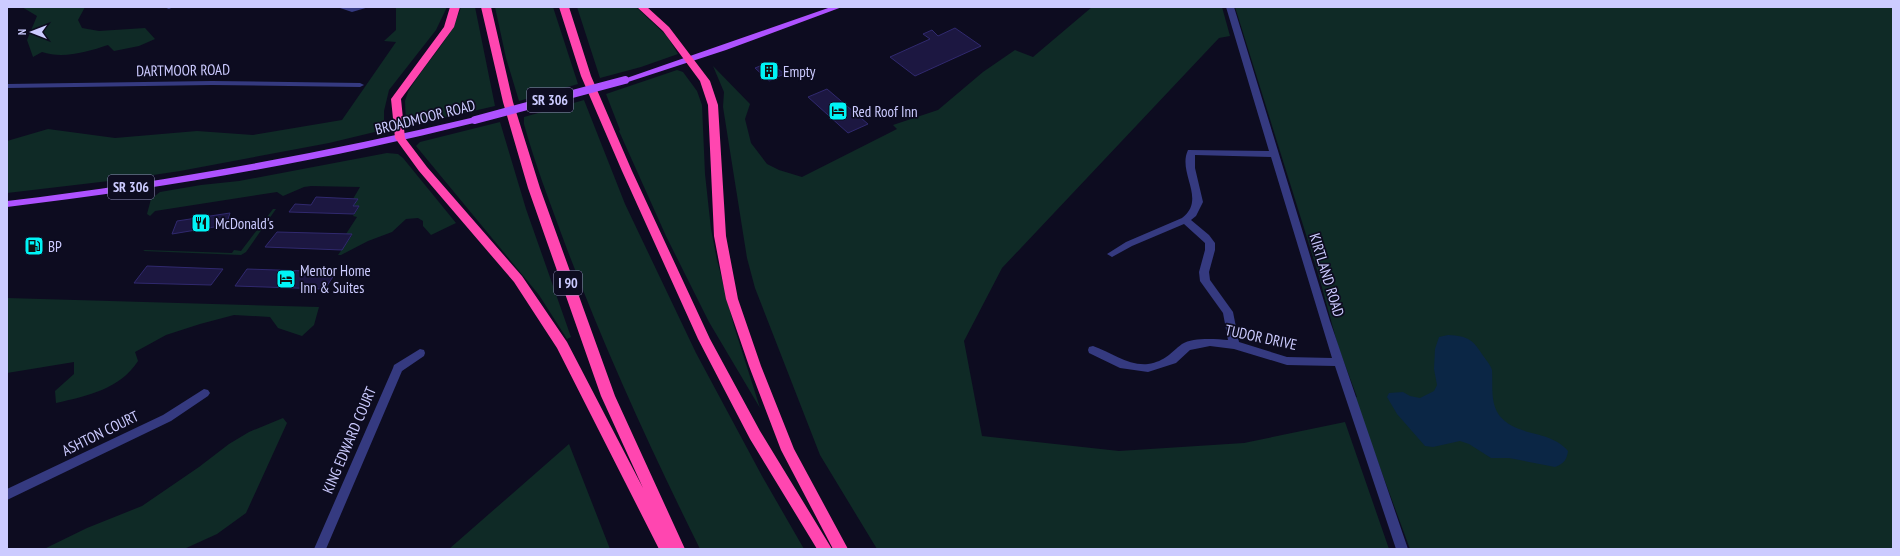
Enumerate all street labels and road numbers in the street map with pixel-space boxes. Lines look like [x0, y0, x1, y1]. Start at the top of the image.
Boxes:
street label: DARTMOOR ROAD [136, 60, 230, 80]
road number: SR 306 [527, 88, 573, 112]
street label: BROADMOOR ROAD [373, 95, 477, 139]
road number: SR 306 [108, 175, 154, 199]
street label: KIRTLAND ROAD [1305, 231, 1349, 319]
road number: I 90 [554, 271, 582, 295]
street label: TUDOR DRIVE [1223, 320, 1299, 354]
street label: KING EDWARD COURT [318, 383, 380, 496]
street label: ASHTON COURT [59, 406, 142, 460]

